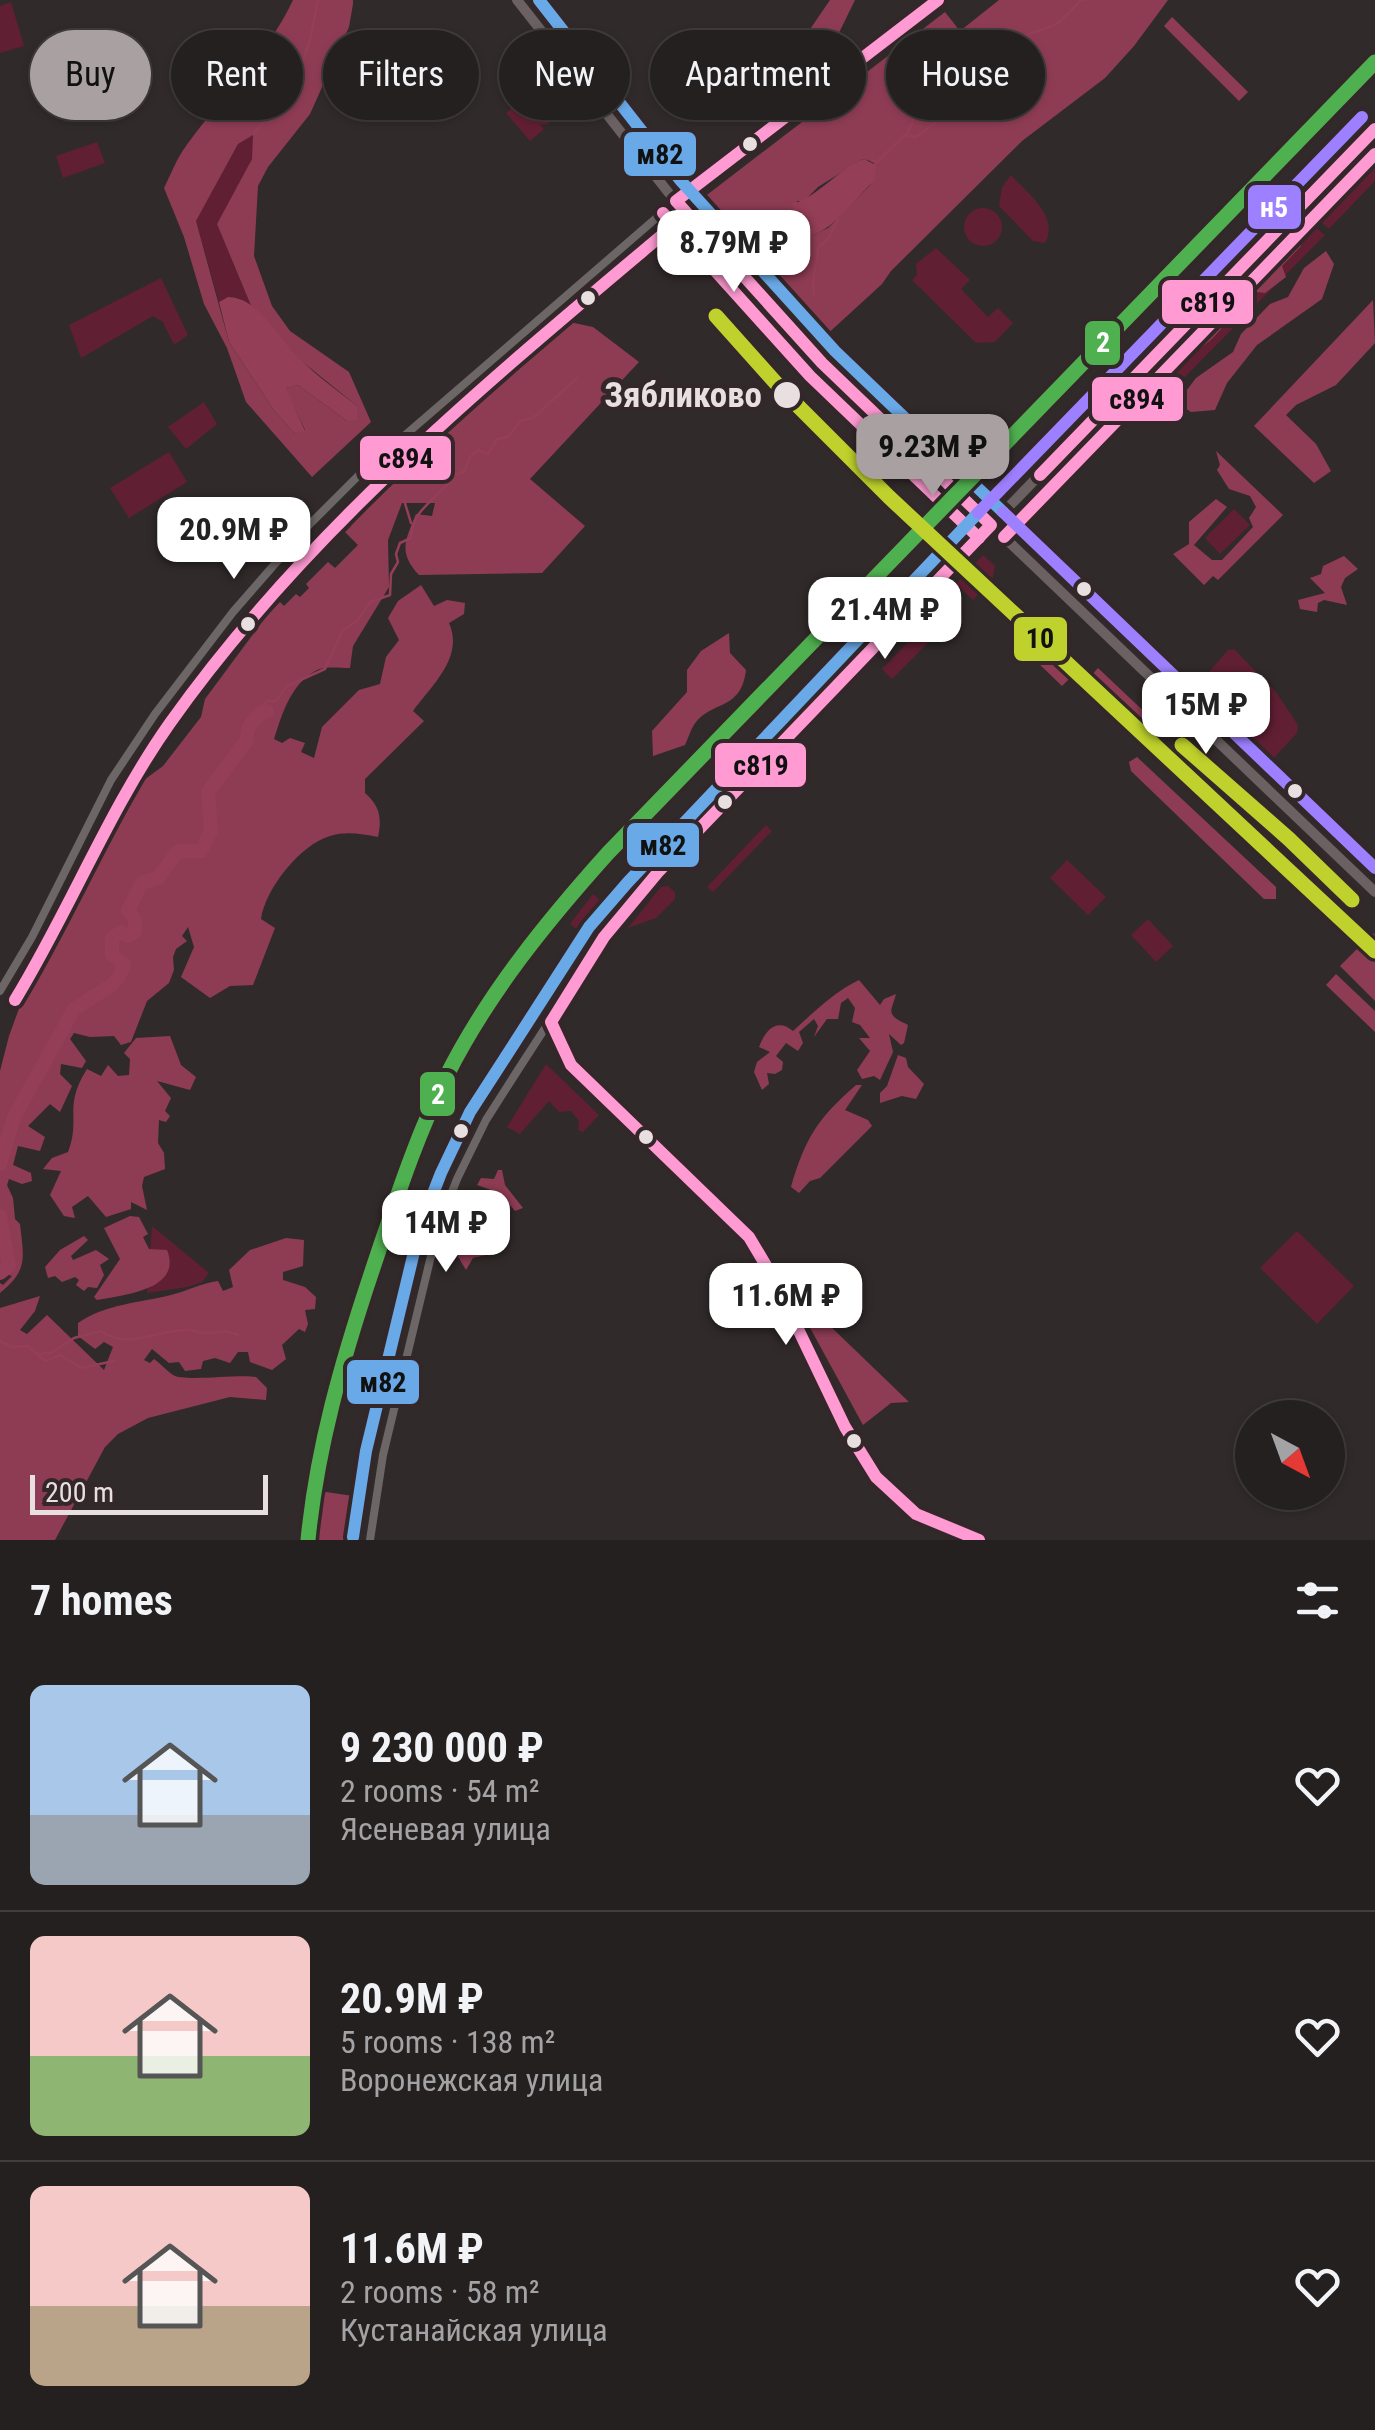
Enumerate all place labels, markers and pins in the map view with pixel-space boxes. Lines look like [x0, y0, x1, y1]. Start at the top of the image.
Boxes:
unlabelled marker [740, 134, 760, 154]
pin: 8.79M ₽ [642, 210, 826, 295]
unlabelled marker [578, 288, 598, 308]
place label: Зябликово [604, 375, 762, 416]
marker: Зябликово [771, 379, 803, 411]
pin: 9.23M ₽ [841, 414, 1025, 499]
pin: 20.9M ₽ [142, 497, 326, 582]
pin: 21.4M ₽ [793, 577, 977, 662]
unlabelled marker [1074, 579, 1094, 599]
unlabelled marker [238, 614, 258, 634]
pin: 15M ₽ [1136, 672, 1276, 757]
unlabelled marker [1285, 781, 1305, 801]
unlabelled marker [715, 792, 735, 812]
unlabelled marker [451, 1121, 471, 1141]
unlabelled marker [636, 1127, 656, 1147]
pin: 14M ₽ [376, 1190, 516, 1275]
pin: 11.6M ₽ [694, 1263, 878, 1348]
unlabelled marker [844, 1431, 864, 1451]

